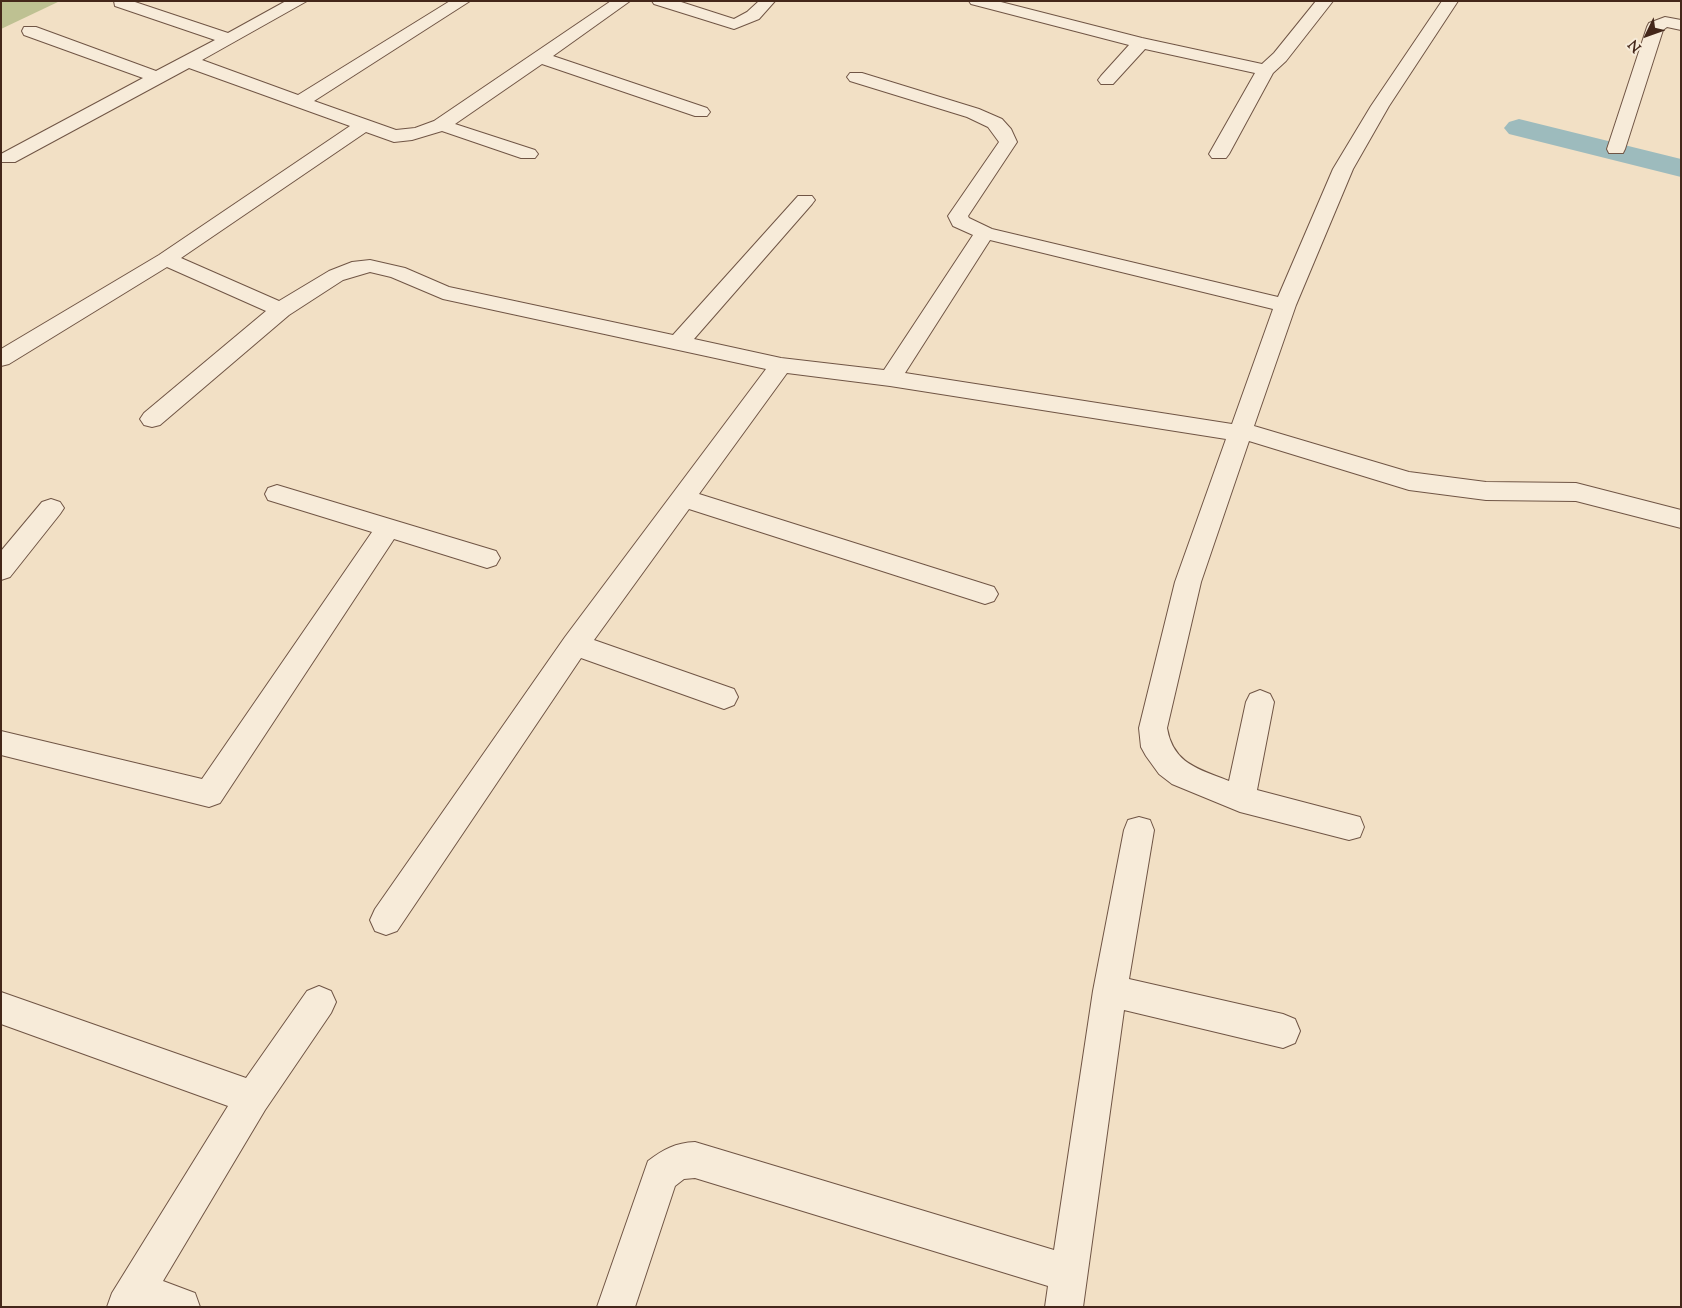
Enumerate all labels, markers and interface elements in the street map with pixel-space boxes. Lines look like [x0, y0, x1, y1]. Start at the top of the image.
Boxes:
north arrow [1622, 10, 1672, 60]
text: N [1625, 34, 1647, 56]

